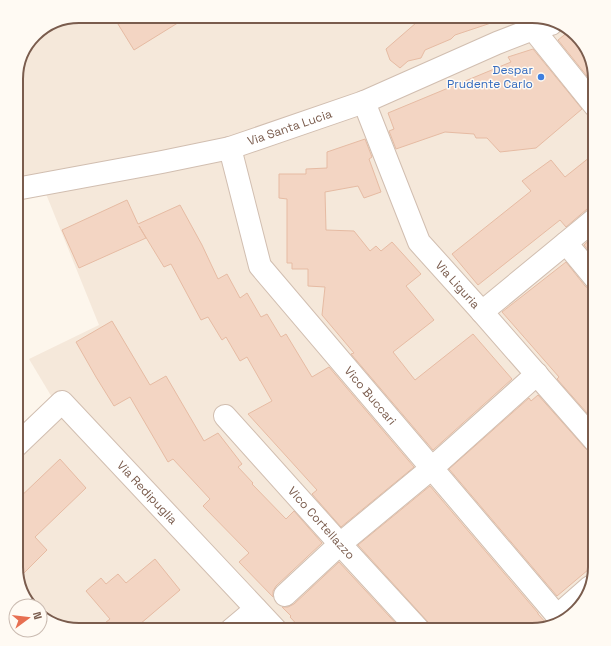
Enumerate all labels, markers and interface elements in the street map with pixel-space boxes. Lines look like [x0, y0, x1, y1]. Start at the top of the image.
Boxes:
place label: Despar Prudente Carlo [447, 62, 533, 92]
marker: Despar Prudente Carlo [536, 72, 546, 82]
street label: Via Santa Lucia [245, 106, 334, 149]
street label: Via Liguria [432, 257, 483, 312]
street label: Vico Buccari [341, 363, 400, 428]
street label: Via Redipuglia [113, 458, 181, 528]
street label: Vico Cortellazzo [284, 483, 358, 563]
north arrow [8, 598, 48, 638]
text: N [30, 610, 45, 621]

